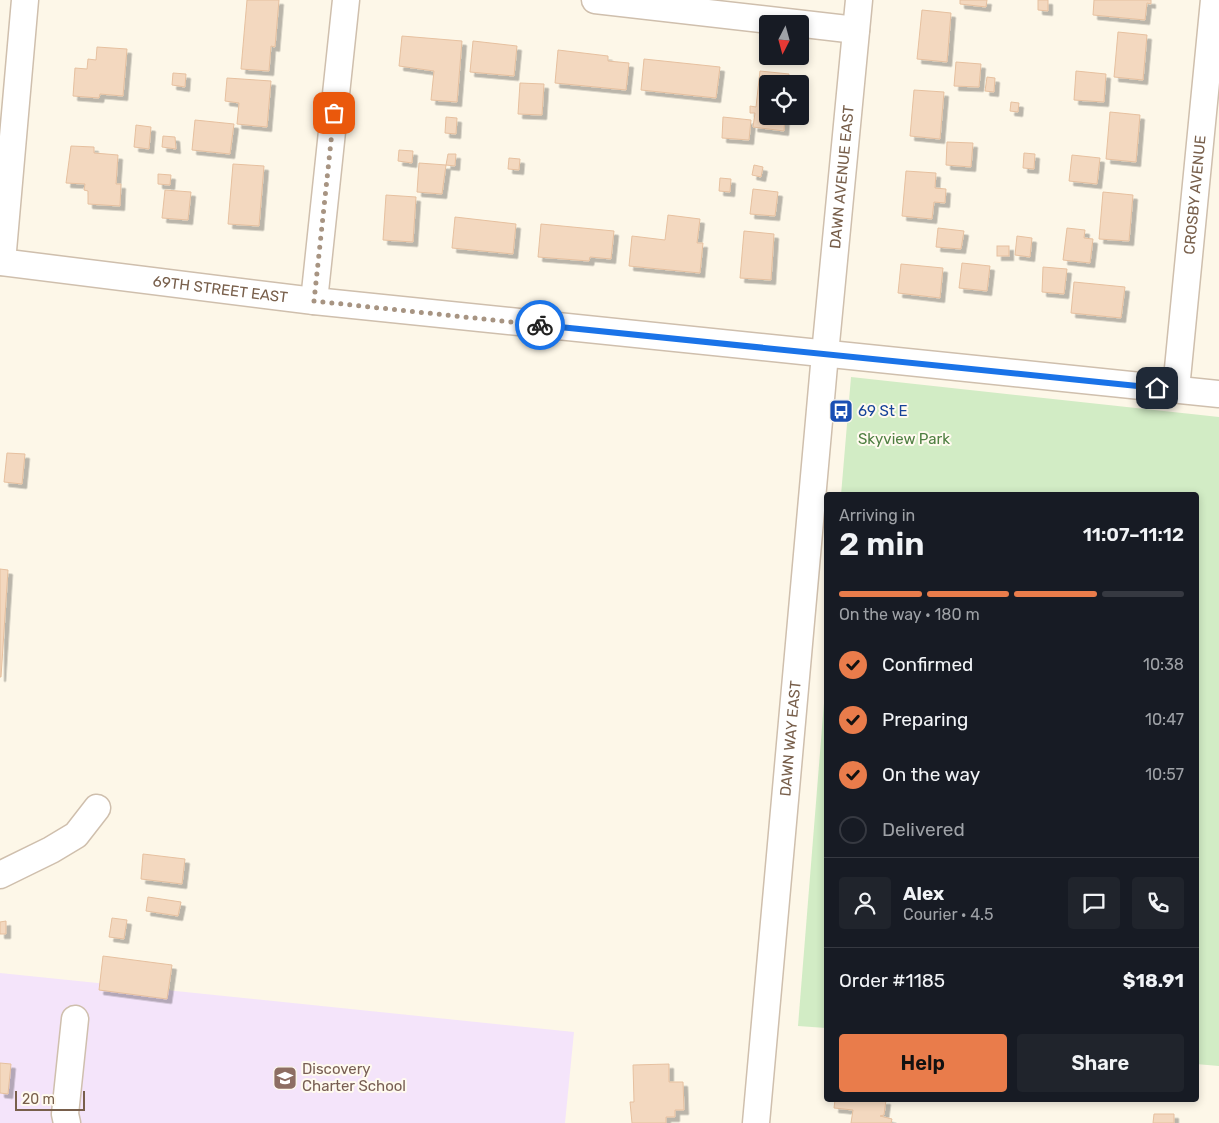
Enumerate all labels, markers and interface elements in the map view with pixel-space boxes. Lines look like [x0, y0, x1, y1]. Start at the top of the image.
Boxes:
north arrow [759, 15, 809, 65]
map controls [759, 15, 809, 125]
button: locate [759, 75, 809, 125]
pin [313, 92, 355, 134]
icon: bag [320, 99, 348, 127]
street label: DAWN AVENUE EAST [826, 104, 858, 250]
street label: CROSBY AVENUE [1180, 134, 1210, 255]
street label: 69TH STREET EAST [152, 272, 289, 307]
courier [515, 300, 565, 350]
icon: bike [526, 311, 554, 339]
pin [1136, 367, 1178, 409]
icon: home [1143, 374, 1171, 402]
bus stop icon: 69 St E [828, 398, 854, 424]
place label: 69 St E [858, 402, 908, 420]
park label: Skyview Park [858, 430, 950, 448]
text: Arriving in [839, 506, 915, 525]
text: 11:07–11:12 [1083, 523, 1184, 546]
text: 2 min [839, 525, 924, 563]
text: On the way · 180 m [839, 605, 980, 624]
icon: check [839, 651, 867, 679]
text: Confirmed [882, 653, 973, 676]
text: 10:38 [1143, 655, 1184, 674]
street label: DAWN WAY EAST [776, 680, 805, 797]
icon: check [839, 706, 867, 734]
text: Preparing [882, 708, 968, 731]
text: 10:47 [1145, 710, 1184, 729]
icon: check [839, 761, 867, 789]
text: On the way [882, 763, 980, 786]
text: 10:57 [1145, 765, 1184, 784]
text: Delivered [882, 818, 965, 841]
button: person [839, 877, 891, 929]
button: chat [1068, 877, 1120, 929]
button: phone [1132, 877, 1184, 929]
text: Alex [903, 882, 944, 905]
text: Courier · 4.5 [903, 905, 993, 924]
text: Order #1185 [839, 969, 945, 992]
text: $18.91 [1123, 969, 1184, 992]
button: Help [839, 1034, 1007, 1092]
button: Share [1017, 1034, 1184, 1092]
place label: Discovery Charter School [302, 1060, 406, 1095]
school or university icon: Discovery Charter School [272, 1065, 298, 1091]
scale bar [15, 1088, 85, 1111]
text: 20 m [22, 1091, 55, 1108]

